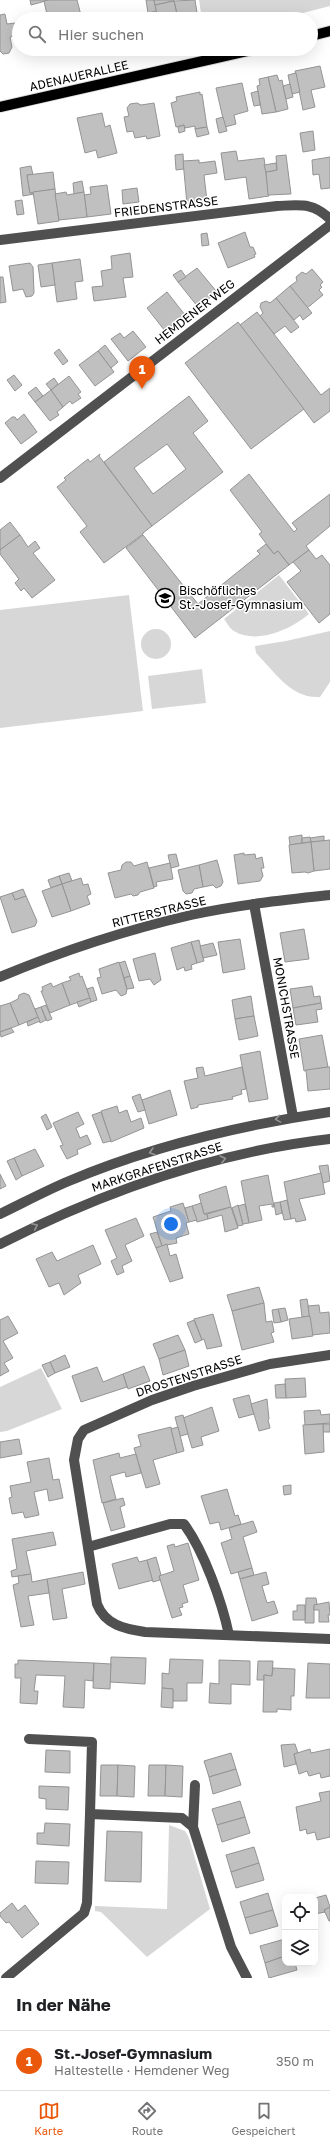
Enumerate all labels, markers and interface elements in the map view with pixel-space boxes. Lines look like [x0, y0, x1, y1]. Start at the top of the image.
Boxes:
search box [12, 12, 318, 56]
icon: search [26, 23, 48, 45]
text: Hier suchen [58, 25, 144, 43]
street label: ADENAUERALLEE [28, 57, 130, 94]
street label: FRIEDENSTRASSE [113, 193, 219, 220]
street label: HEMDENER WEG [152, 276, 238, 347]
pin: 1 [129, 356, 155, 389]
place label: Bischöfliches St.-Josef-Gymnasium [179, 583, 303, 612]
school or university icon: Bischöfliches St.-Josef-Gymnasium [154, 587, 176, 609]
street label: RITTERSTRASSE [110, 893, 208, 930]
street label: MONICHSTRASSE [270, 956, 303, 1060]
one-way arrow [274, 1115, 281, 1123]
street label: MARKGRAFENSTRASSE [90, 1138, 224, 1195]
one-way arrow [149, 1147, 156, 1156]
one-way arrow [220, 1155, 226, 1163]
your location [161, 1214, 181, 1234]
one-way arrow [31, 1223, 38, 1231]
street label: DROSTENSTRASSE [134, 1351, 244, 1400]
map controls [282, 1894, 318, 1966]
button: locate [282, 1894, 318, 1930]
button: layers [282, 1930, 318, 1966]
text: In der Nähe [16, 1994, 111, 2015]
text: St.-Josef-Gymnasium [54, 2044, 212, 2062]
text: 1 [26, 2053, 32, 2069]
text: 350 m [276, 2053, 314, 2069]
text: Haltestelle · Hemdener Weg [54, 2062, 229, 2078]
tab: Karte [34, 2100, 63, 2137]
tab: Route [132, 2100, 163, 2137]
tab: Gespeichert [232, 2100, 296, 2137]

